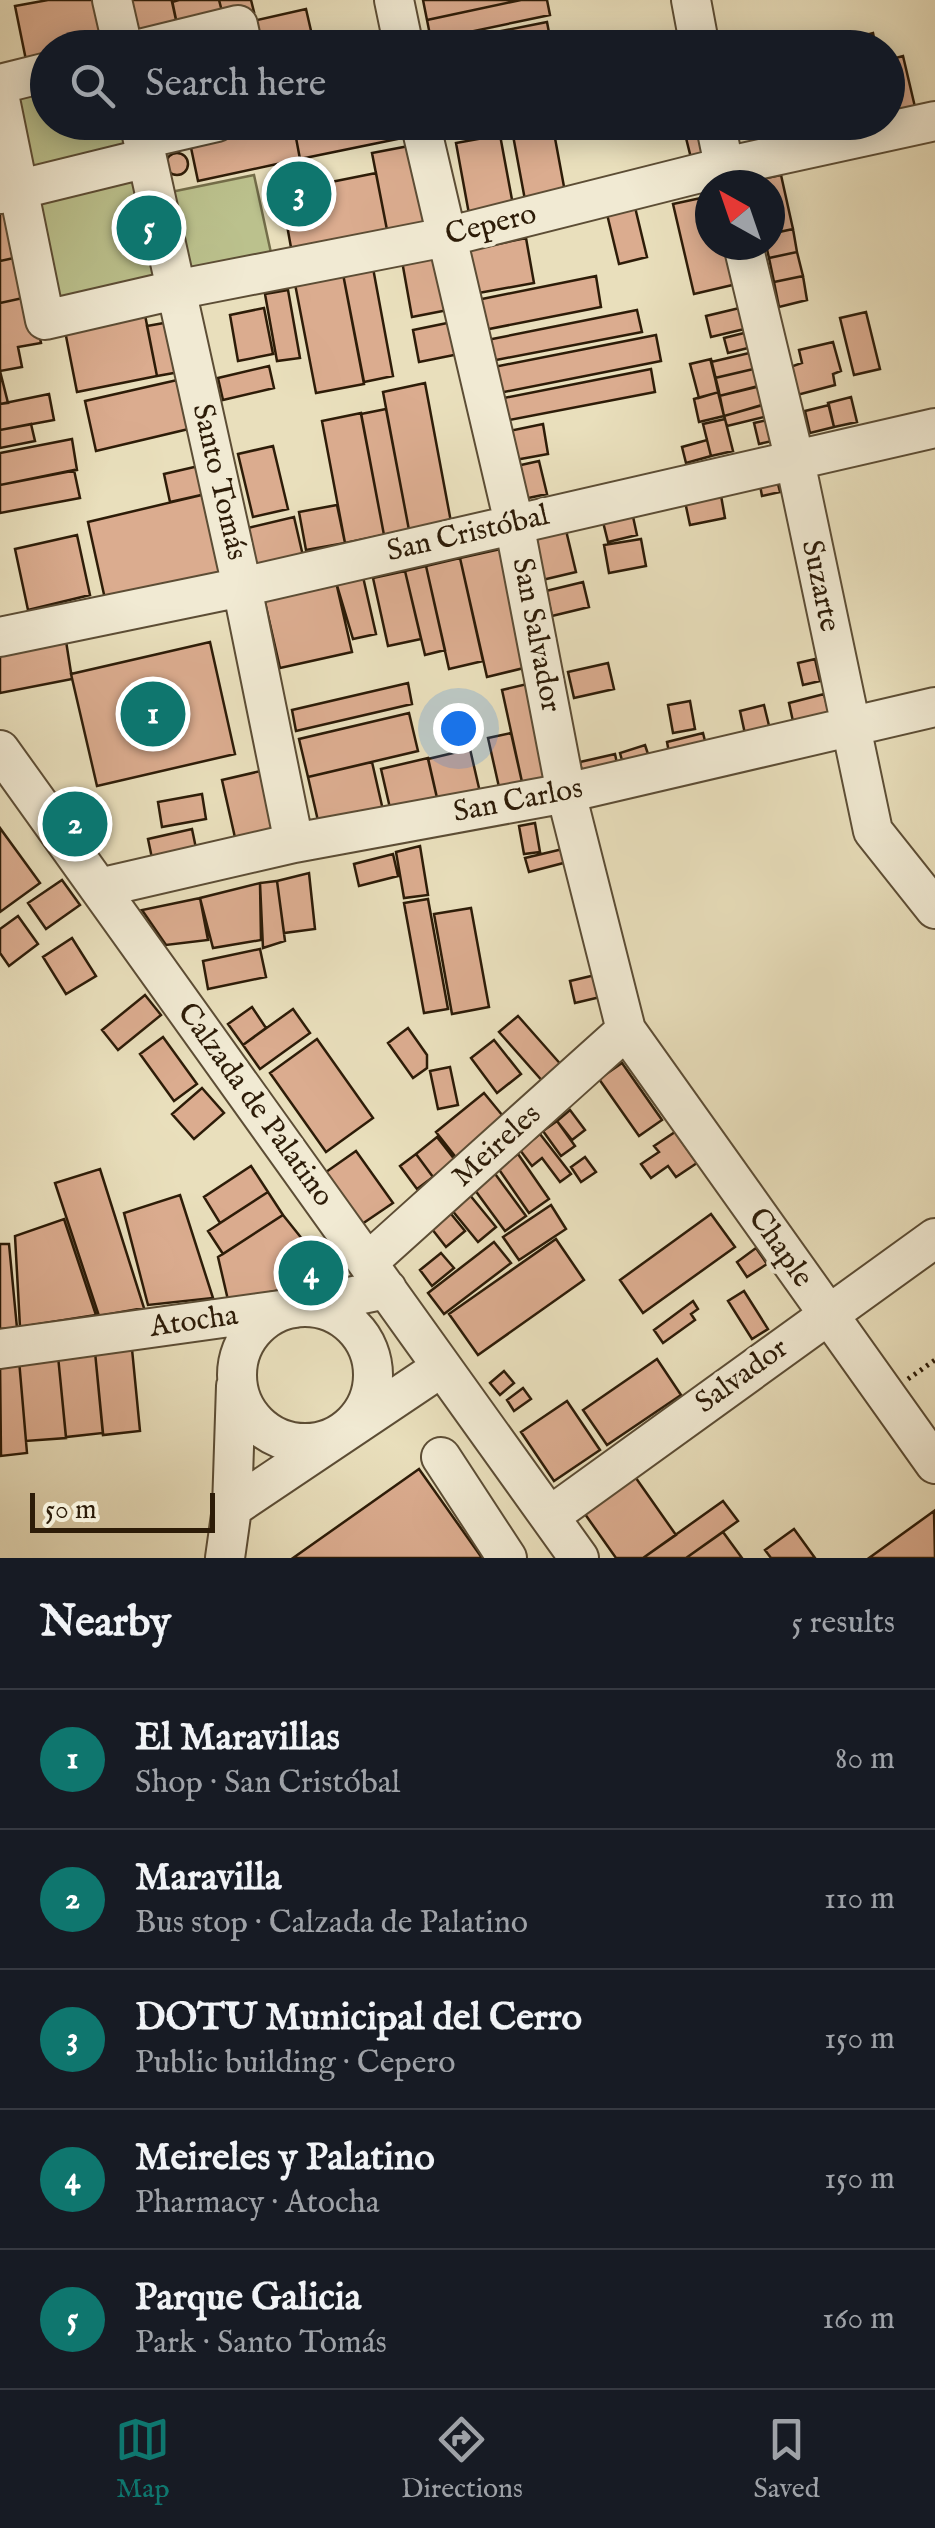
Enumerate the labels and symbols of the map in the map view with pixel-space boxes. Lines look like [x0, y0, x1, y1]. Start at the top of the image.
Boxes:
pin: 3 [266, 156, 332, 232]
north arrow [695, 170, 785, 260]
pin: 5 [116, 190, 182, 266]
street label: Cepero [442, 195, 540, 255]
street label: Santo Tomás [183, 400, 255, 564]
street label: San Cristóbal [383, 497, 554, 571]
street label: Suzarte [792, 537, 848, 635]
street label: San Salvador [502, 555, 570, 715]
pin: 1 [120, 676, 186, 752]
your location [433, 703, 484, 754]
street label: San Carlos [450, 770, 586, 832]
pin: 2 [42, 786, 108, 862]
street label: Calzada de Palatino [168, 996, 342, 1214]
street label: Meireles [445, 1096, 549, 1196]
street label: Chaple [739, 1201, 821, 1295]
pin: 4 [278, 1236, 344, 1310]
street label: Atocha [147, 1297, 240, 1347]
street label: Salvador [688, 1330, 796, 1422]
scale bar [30, 1488, 215, 1532]

